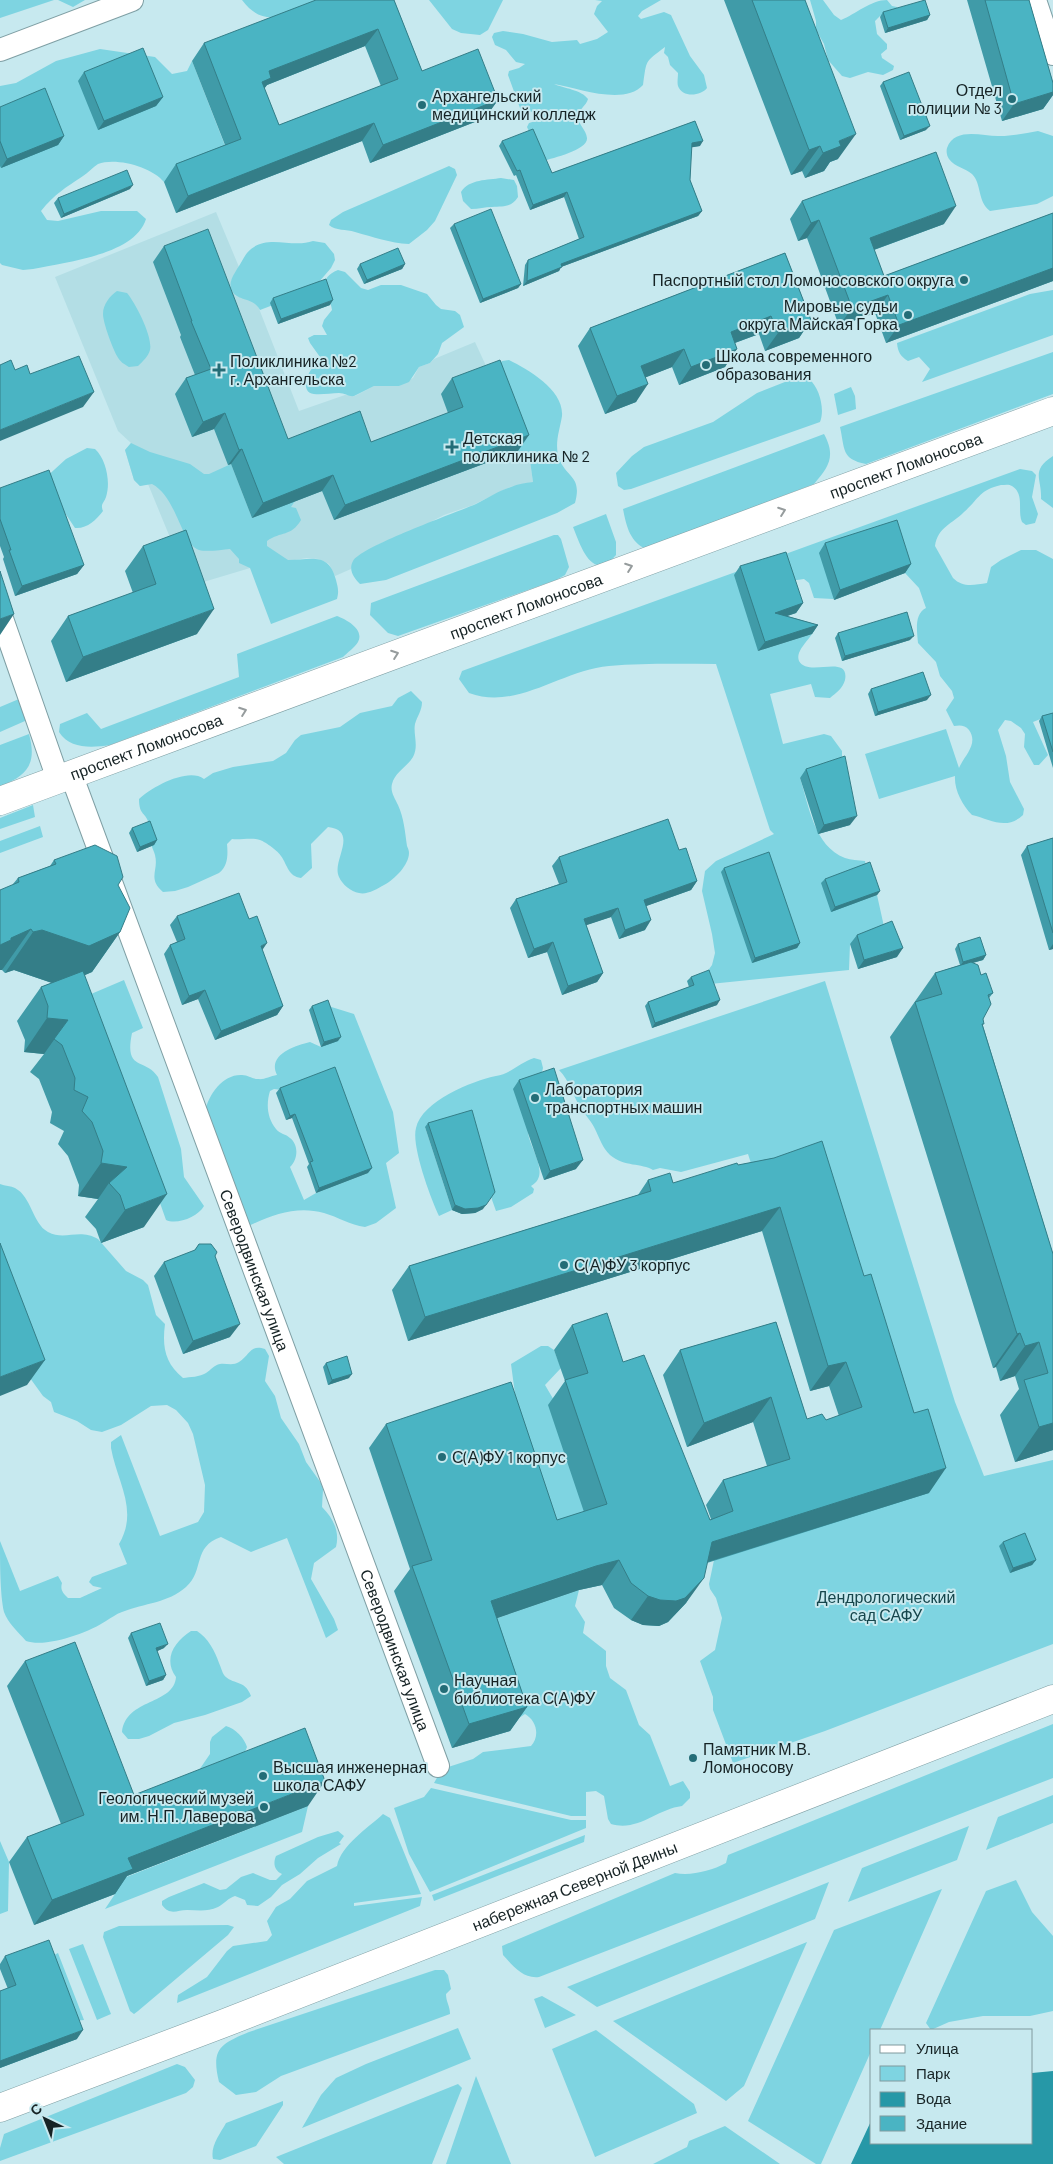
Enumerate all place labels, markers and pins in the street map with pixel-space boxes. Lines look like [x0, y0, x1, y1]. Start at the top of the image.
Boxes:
place label: Отдел полиции № 3 [908, 80, 1002, 117]
place label: Архангельский медицинский колледж [432, 86, 596, 123]
marker: Отдел полиции № 3 [1006, 93, 1018, 105]
marker: Архангельский медицинский колледж [416, 99, 428, 111]
place label: Паспортный стол Ломоносовского округа [652, 270, 954, 289]
marker: Паспортный стол Ломоносовского округа [958, 274, 970, 286]
place label: Мировые судьи округа Майская Горка [739, 296, 898, 333]
marker: Мировые судьи округа Майская Горка [902, 309, 914, 321]
place label: Школа современного образования [716, 346, 872, 383]
place label: Поликлиника №2 г. Архангельска [230, 351, 357, 388]
marker: Школа современного образования [700, 359, 712, 371]
marker: Поликлиника №2 г. Архангельска [212, 363, 226, 377]
place label: Детская поликлиника № 2 [463, 428, 590, 465]
marker: Детская поликлиника № 2 [445, 440, 459, 454]
place label: Лаборатория транспортных машин [545, 1079, 702, 1116]
marker: Лаборатория транспортных машин [529, 1092, 541, 1104]
place label: С(А)ФУ 3 корпус [574, 1255, 690, 1274]
marker: С(А)ФУ 3 корпус [558, 1259, 570, 1271]
place label: С(А)ФУ 1 корпус [452, 1447, 566, 1466]
marker: С(А)ФУ 1 корпус [436, 1451, 448, 1463]
place label: Научная библиотека С(А)ФУ [454, 1670, 596, 1707]
marker: Научная библиотека С(А)ФУ [438, 1683, 450, 1695]
place label: Памятник М.В. Ломоносову [703, 1739, 811, 1776]
marker: Памятник М.В. Ломоносову [687, 1752, 699, 1764]
place label: Высшая инженерная школа САФУ [273, 1757, 427, 1794]
marker: Высшая инженерная школа САФУ [257, 1770, 269, 1782]
place label: Геологический музей им. Н.П. Лаверова [98, 1788, 254, 1825]
marker: Геологический музей им. Н.П. Лаверова [258, 1801, 270, 1813]

